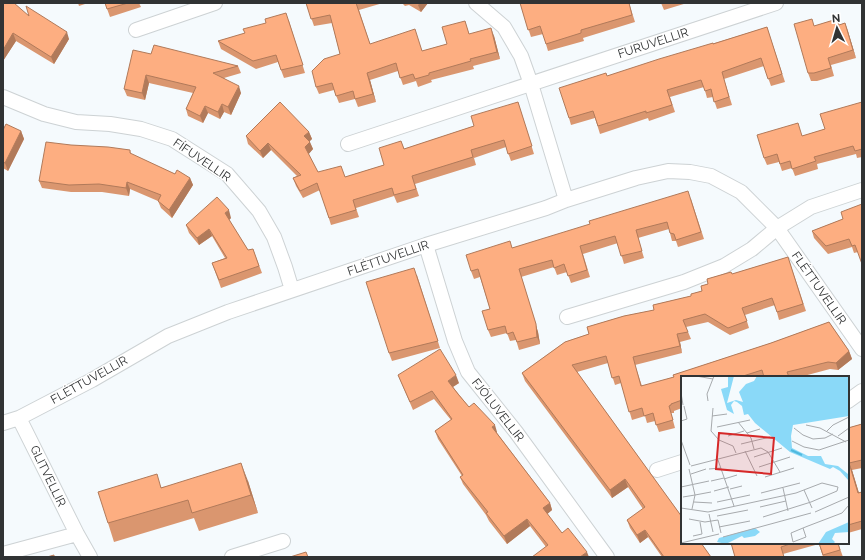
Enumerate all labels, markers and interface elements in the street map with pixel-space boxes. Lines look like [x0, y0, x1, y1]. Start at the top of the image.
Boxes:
north arrow [817, 8, 857, 48]
text: N [831, 12, 841, 25]
street label: FURUVELLIR [616, 25, 690, 61]
street label: FÍFUVELLIR [171, 136, 234, 184]
street label: FLÉTTUVELLIR [345, 237, 431, 279]
street label: FLÉTTUVELLIR [789, 249, 849, 327]
street label: FLÉTTUVELLIR [48, 353, 130, 407]
street label: FJÓLUVELLIR [469, 376, 527, 444]
inset map [681, 376, 849, 544]
street label: GLITVELLIR [27, 443, 69, 509]

